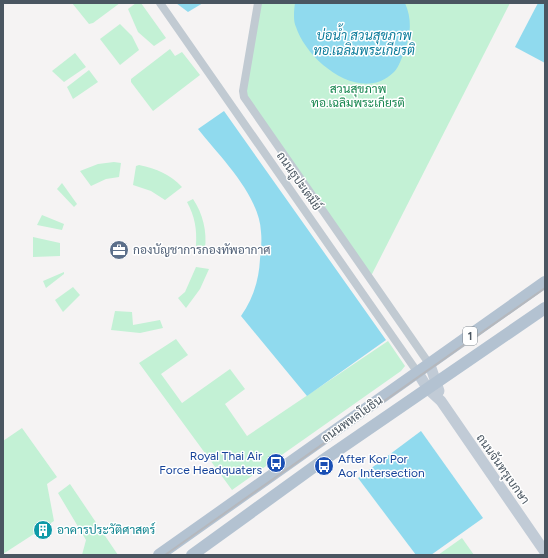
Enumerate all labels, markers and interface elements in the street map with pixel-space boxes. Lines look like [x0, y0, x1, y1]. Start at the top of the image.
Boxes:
water label: บ่อน้ำ สวนสุขภาพ ทอ.เฉลิมพระเกียรติ [313, 23, 416, 58]
park label: สวนสุขภาพ ทอ.เฉลิมพระเกียรติ [311, 82, 405, 110]
street label: ถนนธูปะเตมีย์ [273, 148, 325, 214]
office icon: กองบัญชาการกองทัพอากาศ [108, 239, 130, 261]
place label: กองบัญชาการกองทัพอากาศ [133, 243, 271, 257]
road number: 1 [463, 327, 477, 345]
street label: ถนนพหลโยธิน [318, 392, 385, 445]
street label: ถนนจันทรุเบกษา [472, 431, 532, 508]
place label: Royal Thai Air Force Headquaters [159, 449, 262, 477]
bus stop icon: Royal Thai Air Force Headquaters [265, 452, 287, 474]
place label: After Kor Por Aor Intersection [338, 452, 425, 480]
bus stop icon: After Kor Por Aor Intersection [313, 455, 335, 477]
building icon: อาคารประวัติศาสตร์ [32, 519, 54, 541]
place label: อาคารประวัติศาสตร์ [57, 522, 156, 537]

